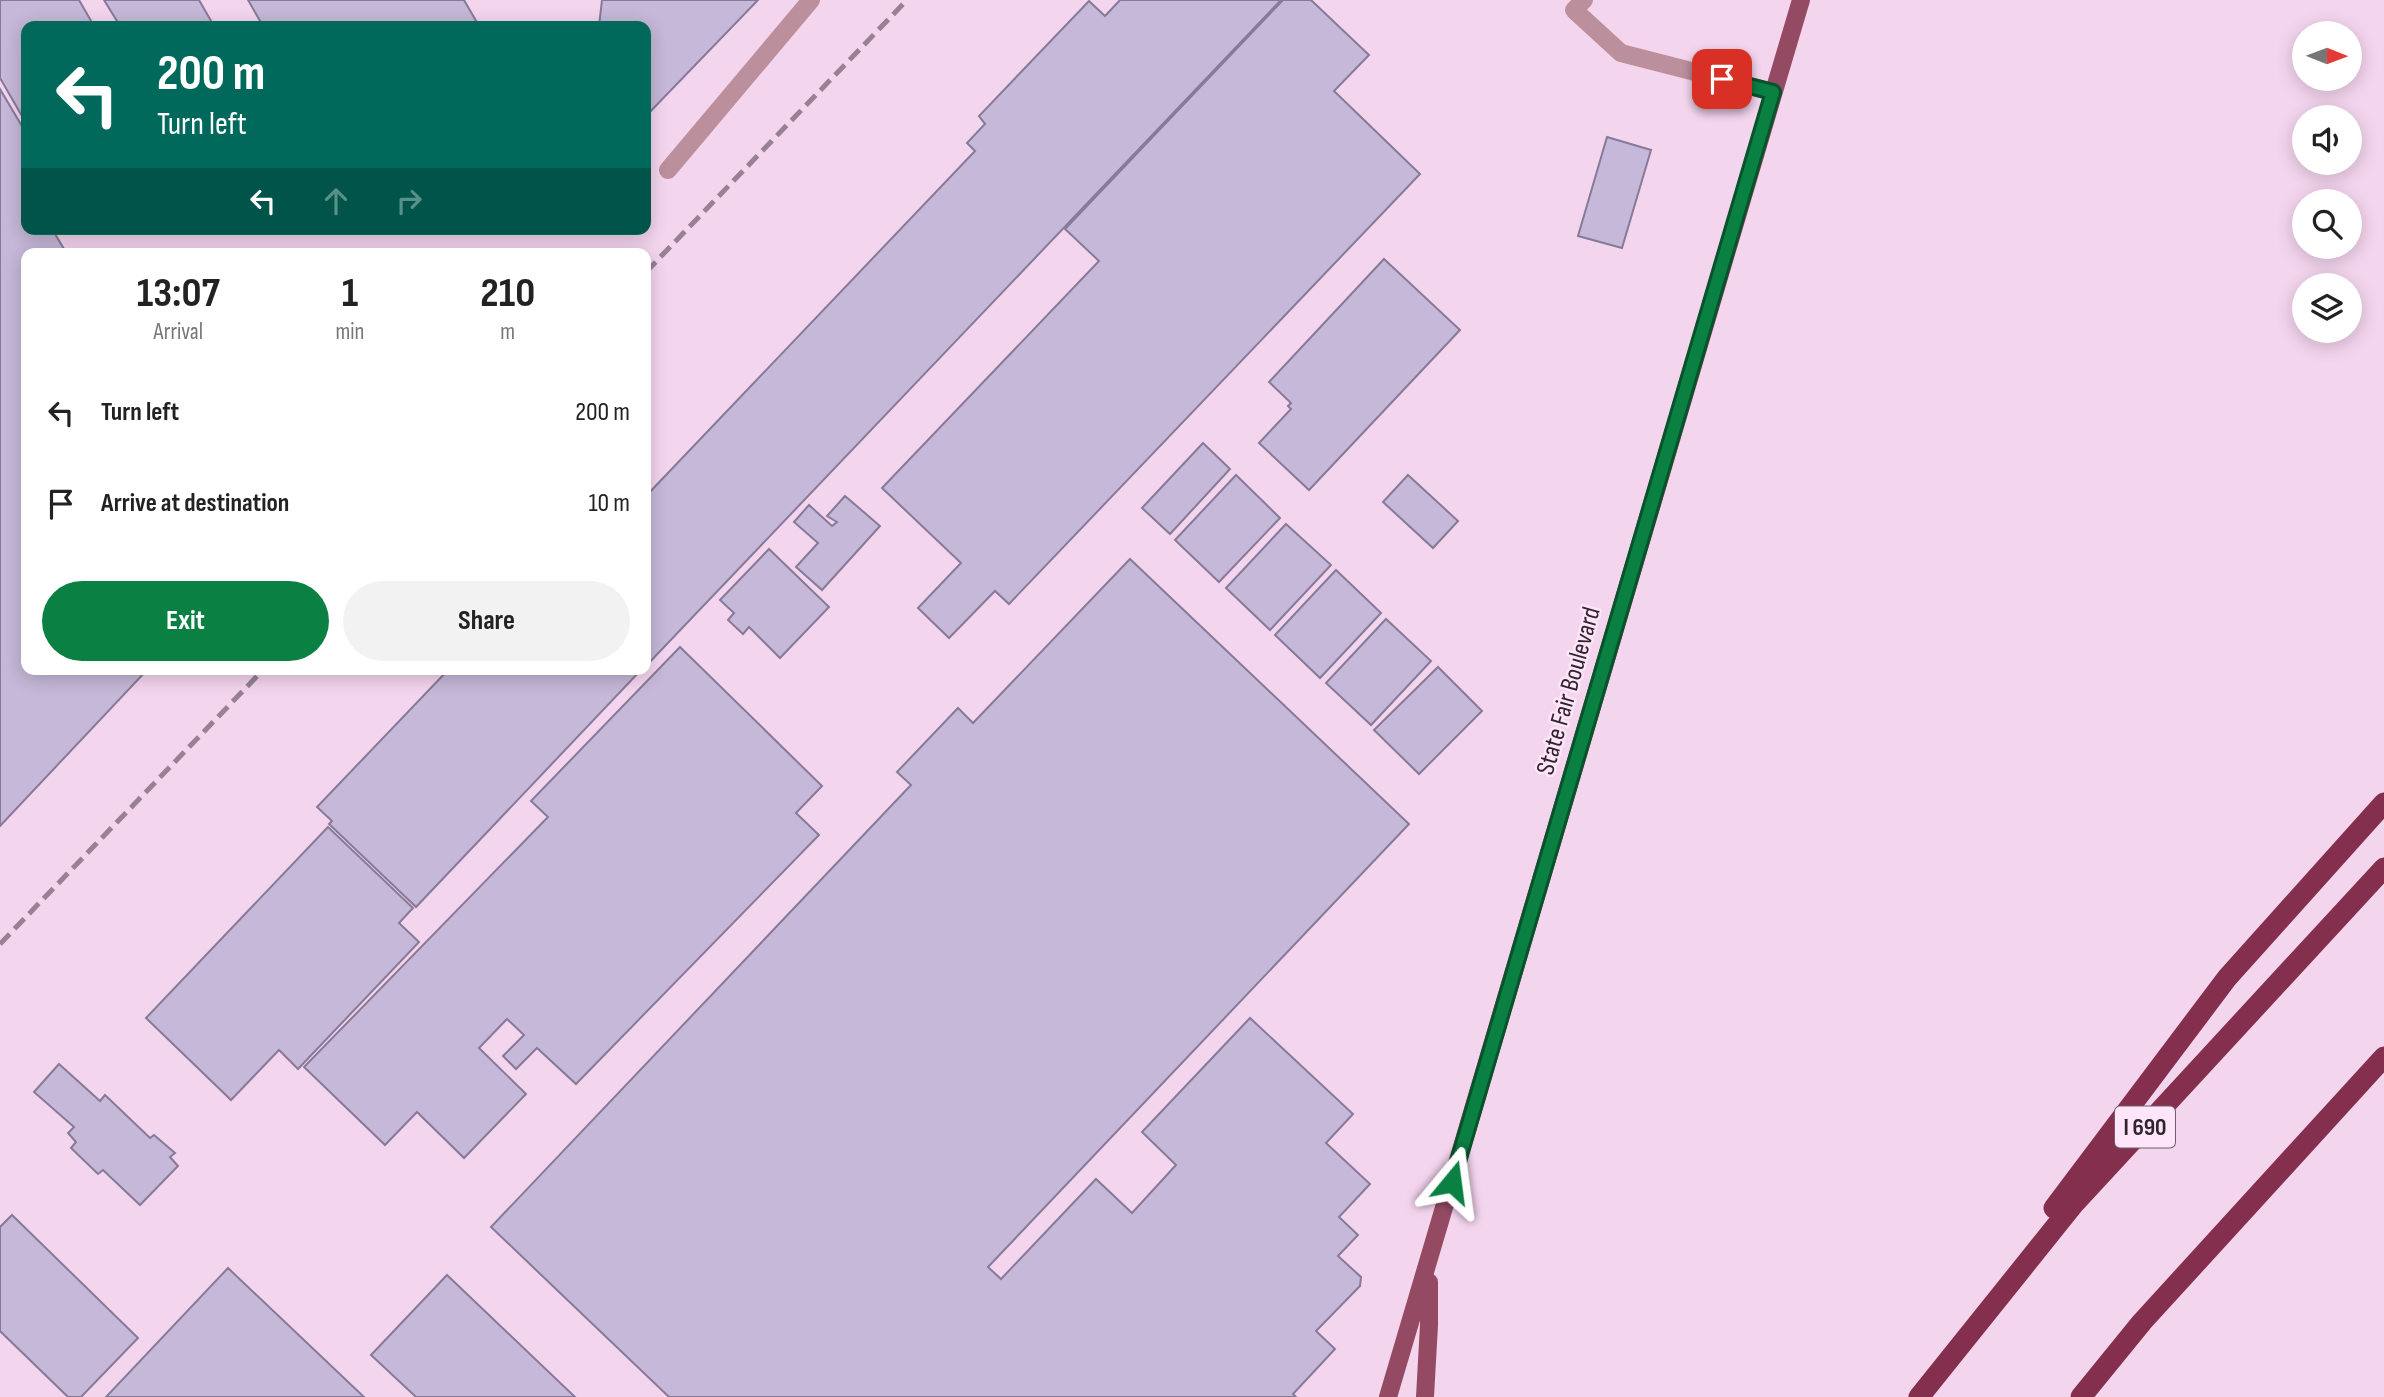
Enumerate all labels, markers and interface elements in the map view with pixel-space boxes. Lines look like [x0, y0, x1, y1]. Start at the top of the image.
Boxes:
north arrow [2292, 21, 2362, 91]
map controls [2292, 21, 2362, 343]
text: 200 m [157, 45, 265, 104]
icon: left [42, 49, 133, 140]
pin [1692, 49, 1752, 109]
icon: arrive [1703, 60, 1741, 98]
text: Turn left [157, 105, 247, 144]
button: sound [2292, 105, 2362, 175]
icon: left [244, 182, 282, 220]
icon: ahead [317, 182, 355, 220]
icon: right [390, 182, 428, 220]
button: search [2292, 189, 2362, 259]
text: 13:07 [137, 268, 220, 319]
text: 1 [342, 268, 358, 319]
text: 210 [480, 268, 535, 319]
button: layers [2292, 273, 2362, 343]
text: Arrival [154, 318, 203, 346]
text: min [336, 318, 364, 346]
text: m [500, 318, 515, 346]
icon: left [42, 394, 80, 432]
text: Turn left [101, 397, 179, 428]
text: 200 m [575, 397, 630, 428]
icon: arrive [42, 485, 80, 523]
text: Arrive at destination [101, 488, 289, 519]
text: 10 m [588, 488, 630, 519]
button: Exit [42, 581, 329, 661]
button: Share [343, 581, 630, 661]
street label: State Fair Boulevard [1530, 604, 1608, 778]
road number: I 690 [2115, 1106, 2175, 1148]
position arrow [1415, 1145, 1489, 1219]

